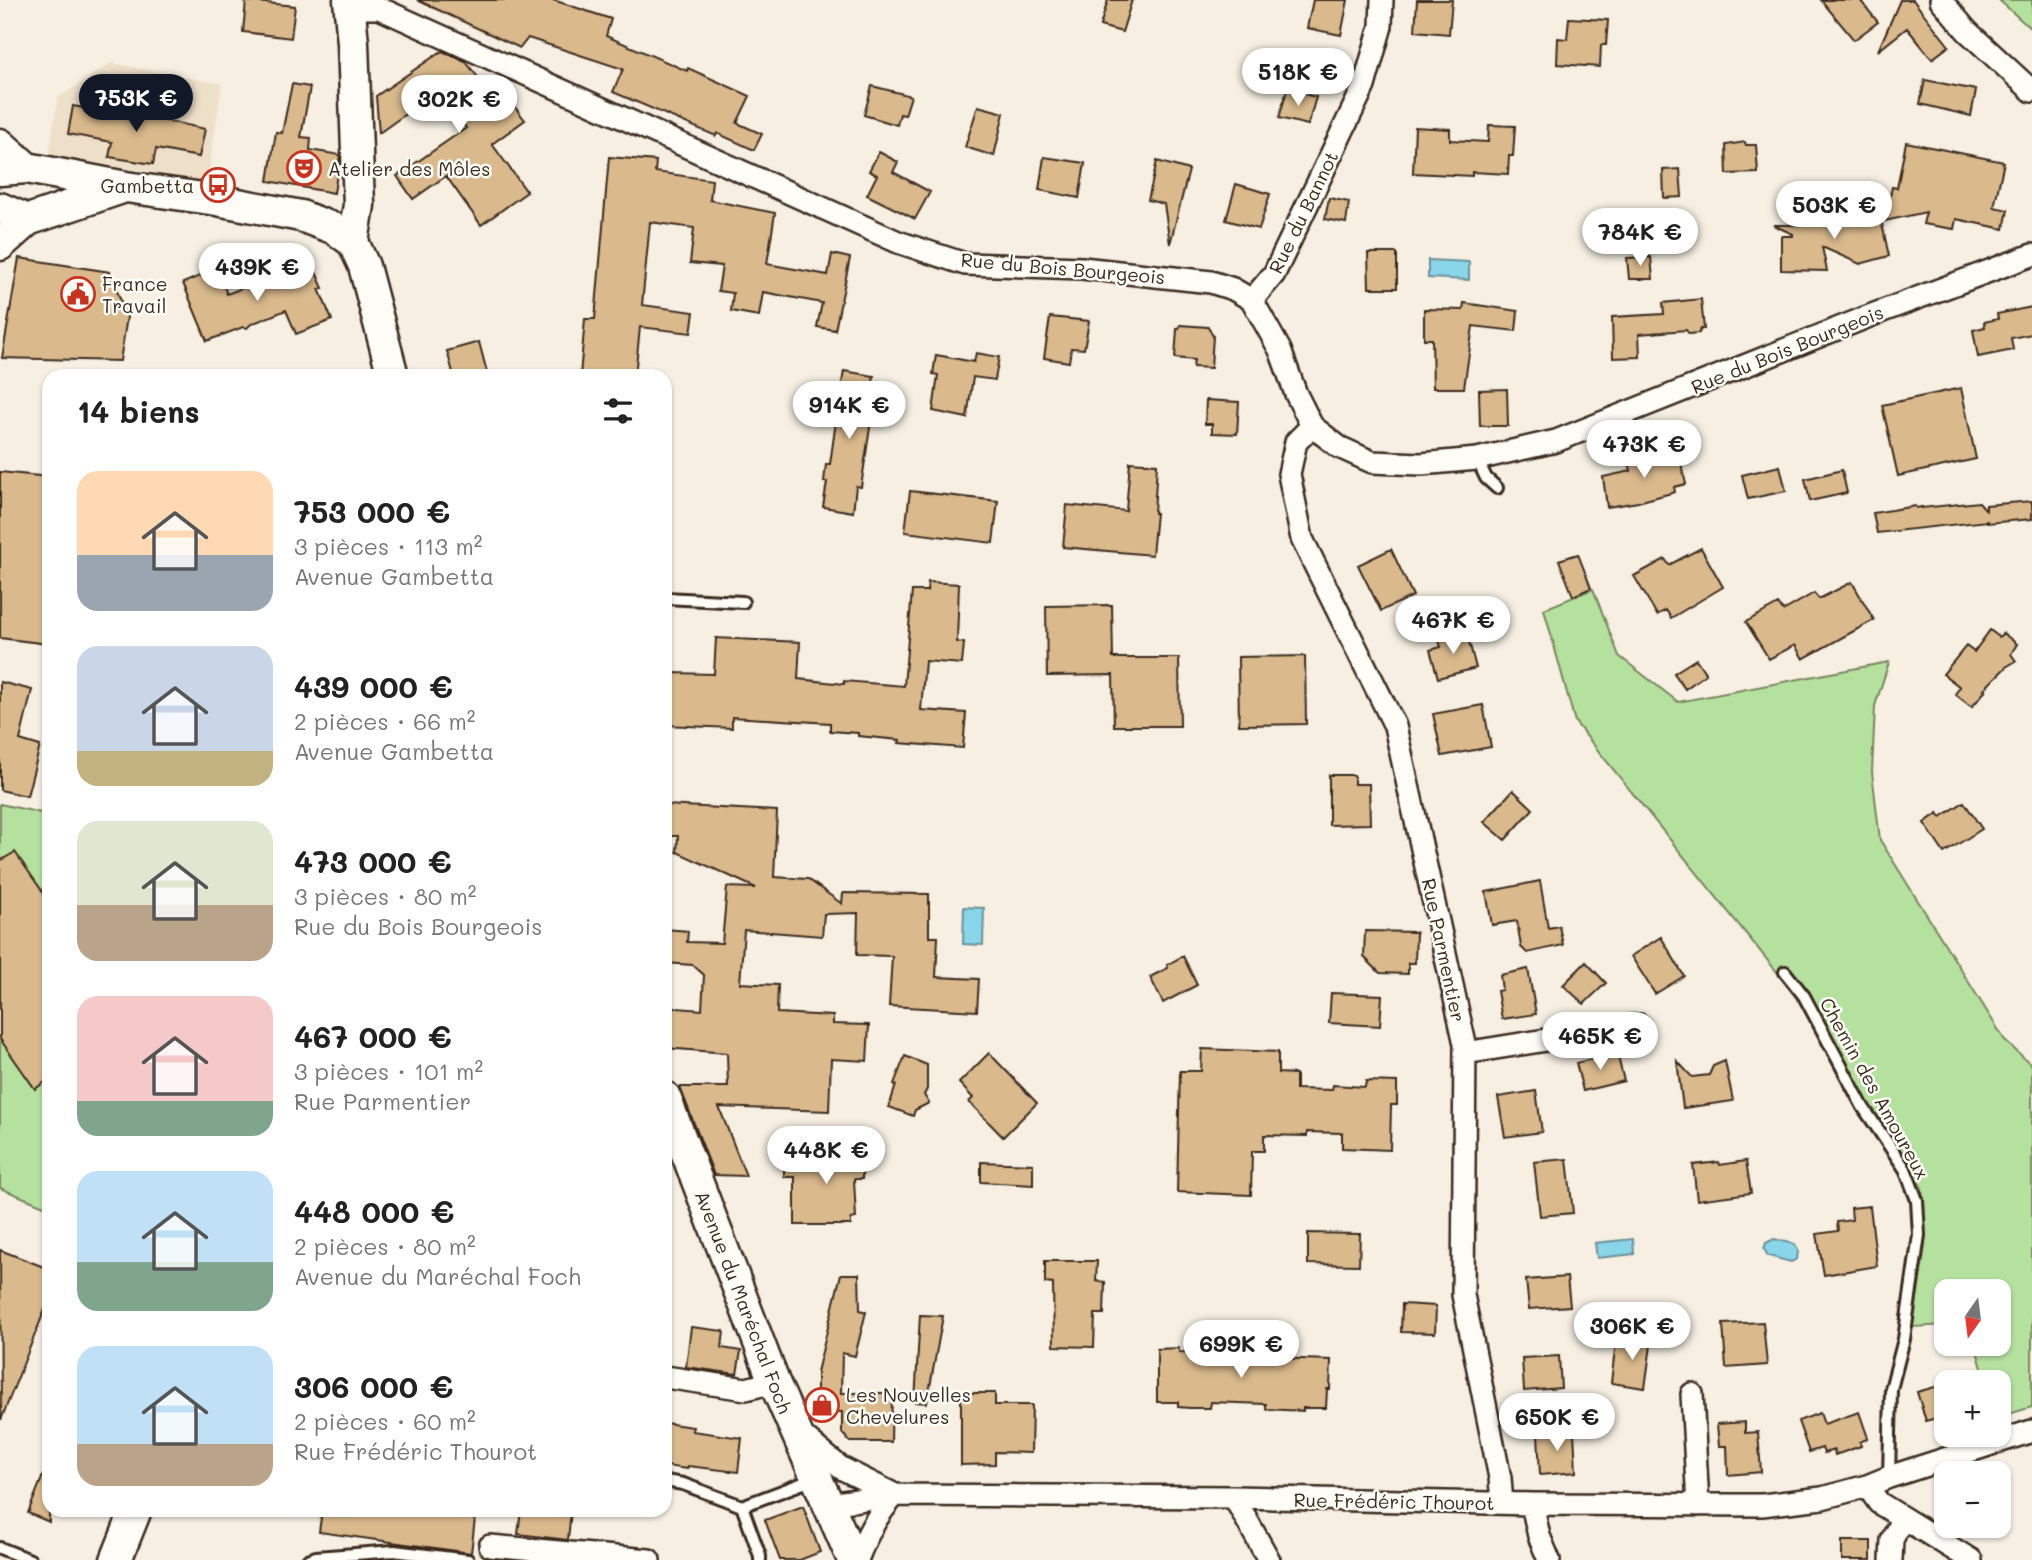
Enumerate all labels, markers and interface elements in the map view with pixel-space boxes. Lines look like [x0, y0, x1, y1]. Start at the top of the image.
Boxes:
pin: 518K € [1241, 48, 1355, 108]
text: 518K € [1258, 56, 1338, 86]
pin: 753K € [79, 74, 193, 134]
pin: 302K € [402, 76, 516, 135]
text: 753K € [95, 82, 177, 112]
text: 302K € [417, 83, 501, 113]
street label: Rue du Bannot [1263, 147, 1343, 277]
theatre icon: Atelier des Môles [285, 149, 323, 187]
place label: Atelier des Môles [328, 156, 491, 181]
bus stop icon: Gambetta [199, 166, 237, 204]
place label: Gambetta [101, 173, 194, 198]
pin: 503K € [1777, 182, 1891, 241]
text: 503K € [1792, 189, 1876, 219]
pin: 784K € [1583, 208, 1697, 268]
text: 784K € [1598, 216, 1682, 246]
pin: 439K € [200, 244, 314, 303]
street label: Rue du Bois Bourgeois [960, 247, 1166, 289]
text: 439K € [215, 251, 299, 281]
place label: France Travail [102, 271, 167, 318]
public building icon: France Travail [59, 275, 97, 313]
street label: Rue du Bois Bourgeois [1687, 299, 1887, 399]
pin: 914K € [792, 382, 906, 441]
text: 914K € [809, 389, 889, 419]
text: 14 biens [77, 391, 200, 431]
icon: filters [599, 392, 637, 430]
pin: 473K € [1587, 420, 1701, 480]
text: 473K € [1602, 428, 1686, 458]
text: 753 000 € [294, 491, 450, 531]
icon: home [133, 499, 217, 583]
text: 3 pièces · 113 m² [294, 531, 482, 561]
text: Avenue Gambetta [294, 561, 494, 591]
pin: 467K € [1396, 596, 1510, 656]
text: 467K € [1411, 604, 1495, 634]
text: 439 000 € [294, 666, 453, 706]
icon: home [133, 674, 217, 758]
text: 2 pièces · 66 m² [294, 706, 476, 736]
text: Avenue Gambetta [294, 736, 494, 766]
text: 473 000 € [294, 841, 452, 881]
icon: home [133, 849, 217, 933]
street label: Rue Parmentier [1417, 876, 1471, 1024]
text: 3 pièces · 80 m² [294, 881, 476, 911]
text: Rue du Bois Bourgeois [294, 911, 542, 941]
street label: Chemin des Amoureux [1815, 993, 1935, 1183]
pin: 465K € [1543, 1012, 1657, 1072]
text: 467 000 € [294, 1016, 452, 1056]
text: 465K € [1558, 1020, 1642, 1050]
icon: home [133, 1024, 217, 1108]
text: 3 pièces · 101 m² [294, 1056, 483, 1086]
text: Rue Parmentier [294, 1086, 471, 1116]
pin: 448K € [769, 1126, 883, 1186]
text: 448K € [783, 1134, 869, 1164]
street label: Avenue du Maréchal Foch [690, 1187, 798, 1417]
text: 448 000 € [294, 1191, 454, 1231]
icon: home [133, 1199, 217, 1283]
text: 2 pièces · 80 m² [294, 1231, 476, 1261]
text: Avenue du Maréchal Foch [294, 1261, 581, 1291]
north arrow [1934, 1279, 2011, 1356]
map controls [1934, 1279, 2011, 1538]
pin: 306K € [1575, 1302, 1689, 1362]
text: 306K € [1590, 1310, 1674, 1340]
pin: 699K € [1184, 1320, 1298, 1380]
text: 699K € [1199, 1328, 1283, 1358]
text: 306 000 € [294, 1366, 453, 1406]
button: + [1934, 1370, 2011, 1447]
icon: home [133, 1374, 217, 1458]
place label: Les Nouvelles Chevelures [846, 1382, 971, 1429]
shop icon: Les Nouvelles Chevelures [803, 1386, 841, 1424]
pin: 650K € [1500, 1394, 1614, 1453]
text: 650K € [1515, 1401, 1599, 1431]
text: 2 pièces · 60 m² [294, 1406, 476, 1436]
text: Rue Frédéric Thourot [294, 1436, 537, 1466]
button: − [1934, 1461, 2011, 1538]
street label: Rue Frédéric Thourot [1293, 1487, 1495, 1515]

